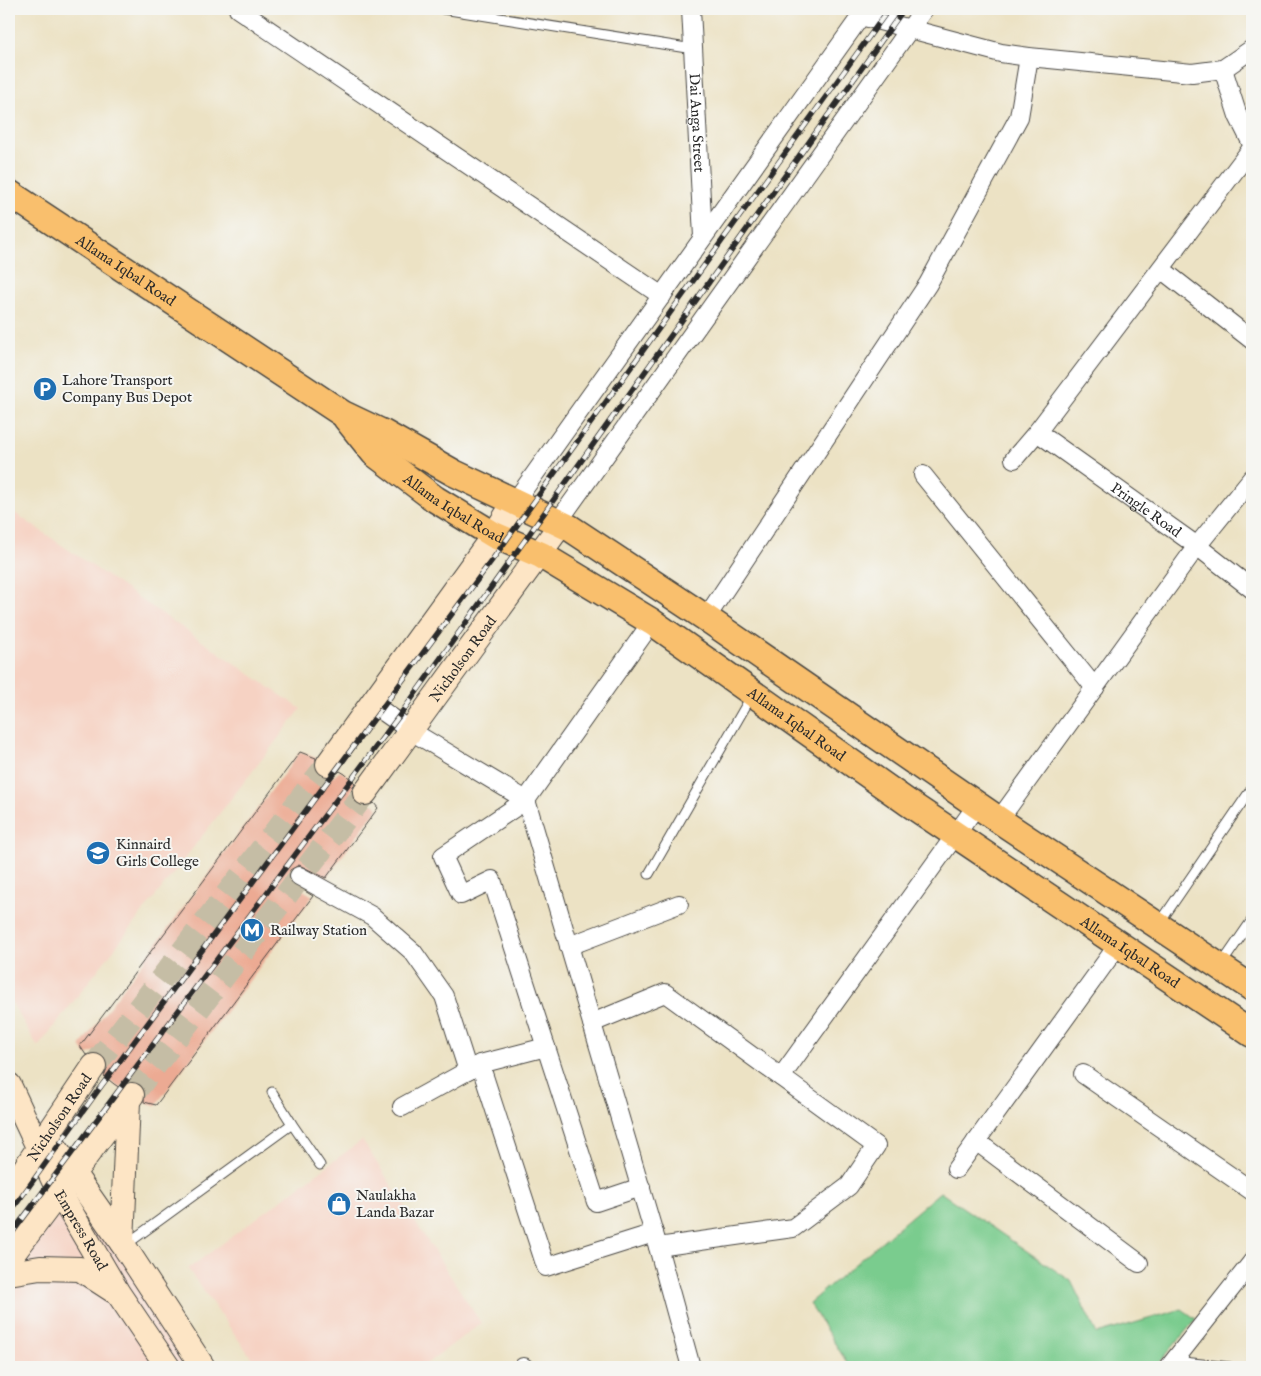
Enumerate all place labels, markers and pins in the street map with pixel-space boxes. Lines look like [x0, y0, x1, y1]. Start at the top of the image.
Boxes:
place label: Lahore Transport Company Bus Depot [62, 371, 192, 407]
parking icon: Lahore Transport Company Bus Depot [32, 376, 58, 402]
place label: Kinnaird Girls College [116, 835, 199, 871]
school or university icon: Kinnaird Girls College [85, 840, 111, 866]
metro station icon: Railway Station [239, 917, 265, 943]
place label: Railway Station [270, 921, 367, 940]
place label: Naulakha Landa Bazar [356, 1186, 435, 1222]
shop icon: Naulakha Landa Bazar [326, 1191, 352, 1217]

